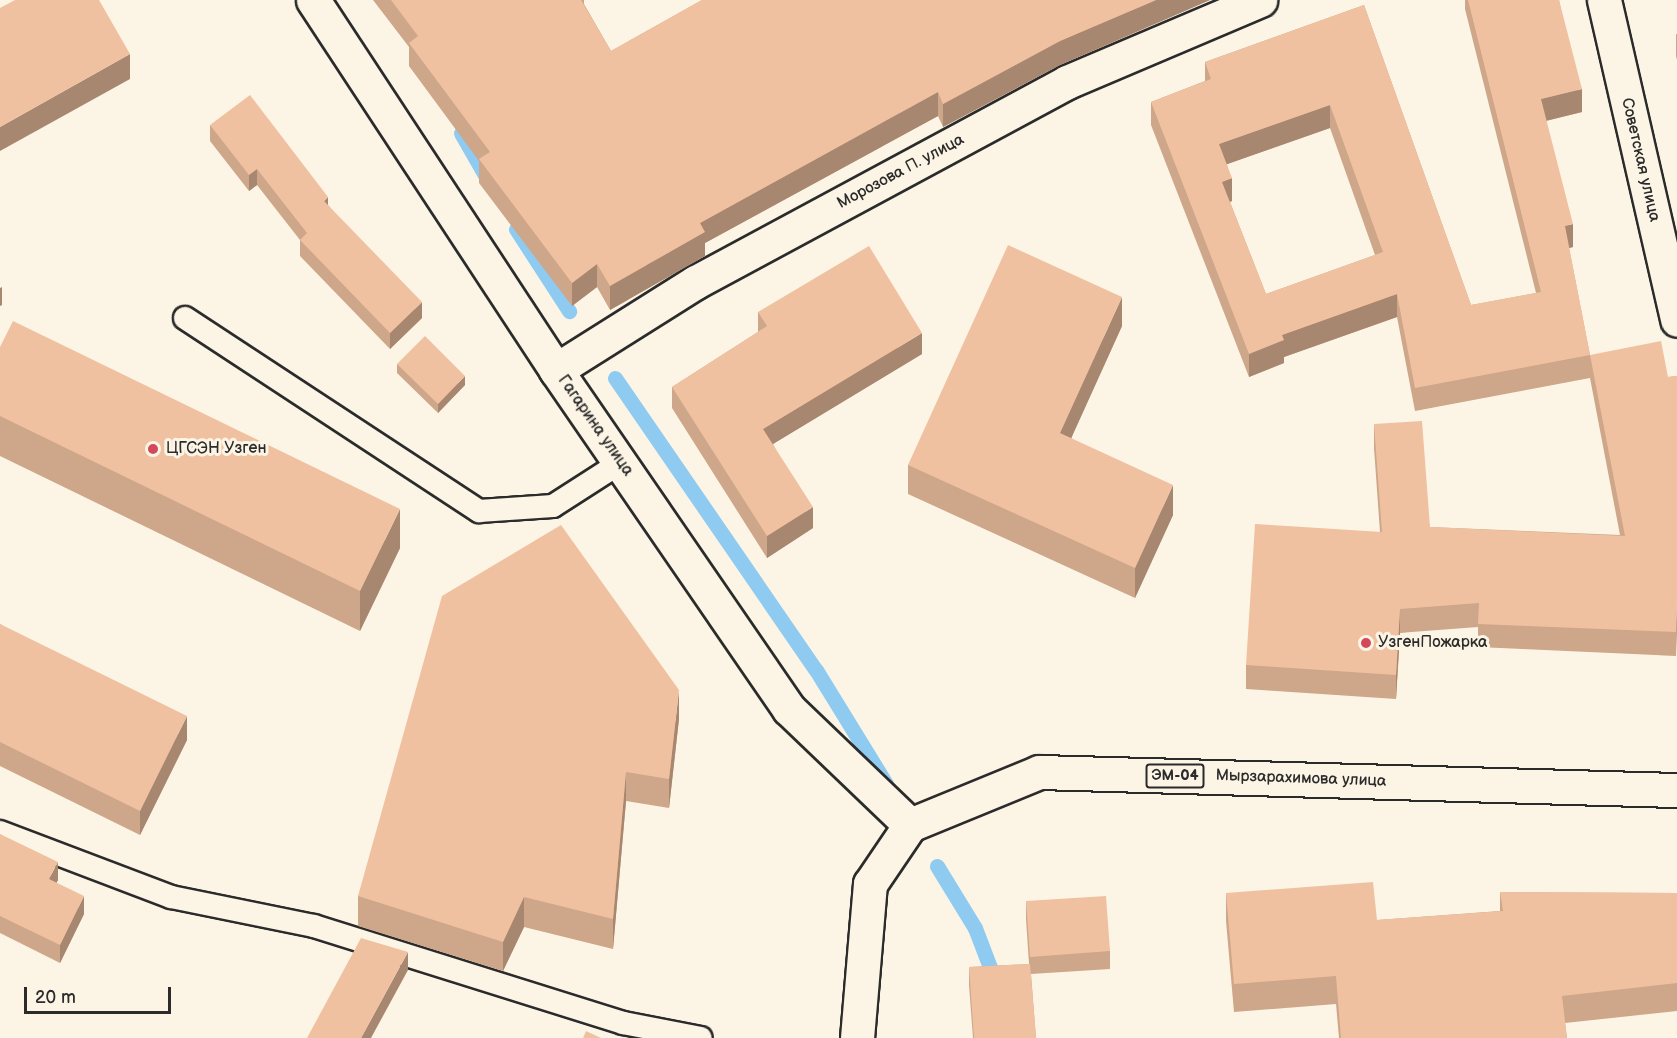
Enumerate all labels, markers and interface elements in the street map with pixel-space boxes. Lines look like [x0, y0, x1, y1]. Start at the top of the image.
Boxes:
street label: Советская улица [1616, 96, 1664, 224]
street label: Морозова П. улица [834, 130, 968, 214]
street label: Гагарина улица [553, 372, 637, 480]
place label: ЦГСЭН Узген [166, 439, 266, 459]
marker: ЦГСЭН Узген [144, 440, 162, 458]
place label: УзгенПожарка [1378, 633, 1487, 653]
marker: УзгенПожарка [1359, 636, 1373, 650]
road number: ЭМ-04 [1145, 764, 1205, 788]
street label: Мырзарахимова улица [1215, 766, 1387, 792]
scale bar [27, 975, 174, 1013]
text: 20 m [35, 987, 76, 1008]

